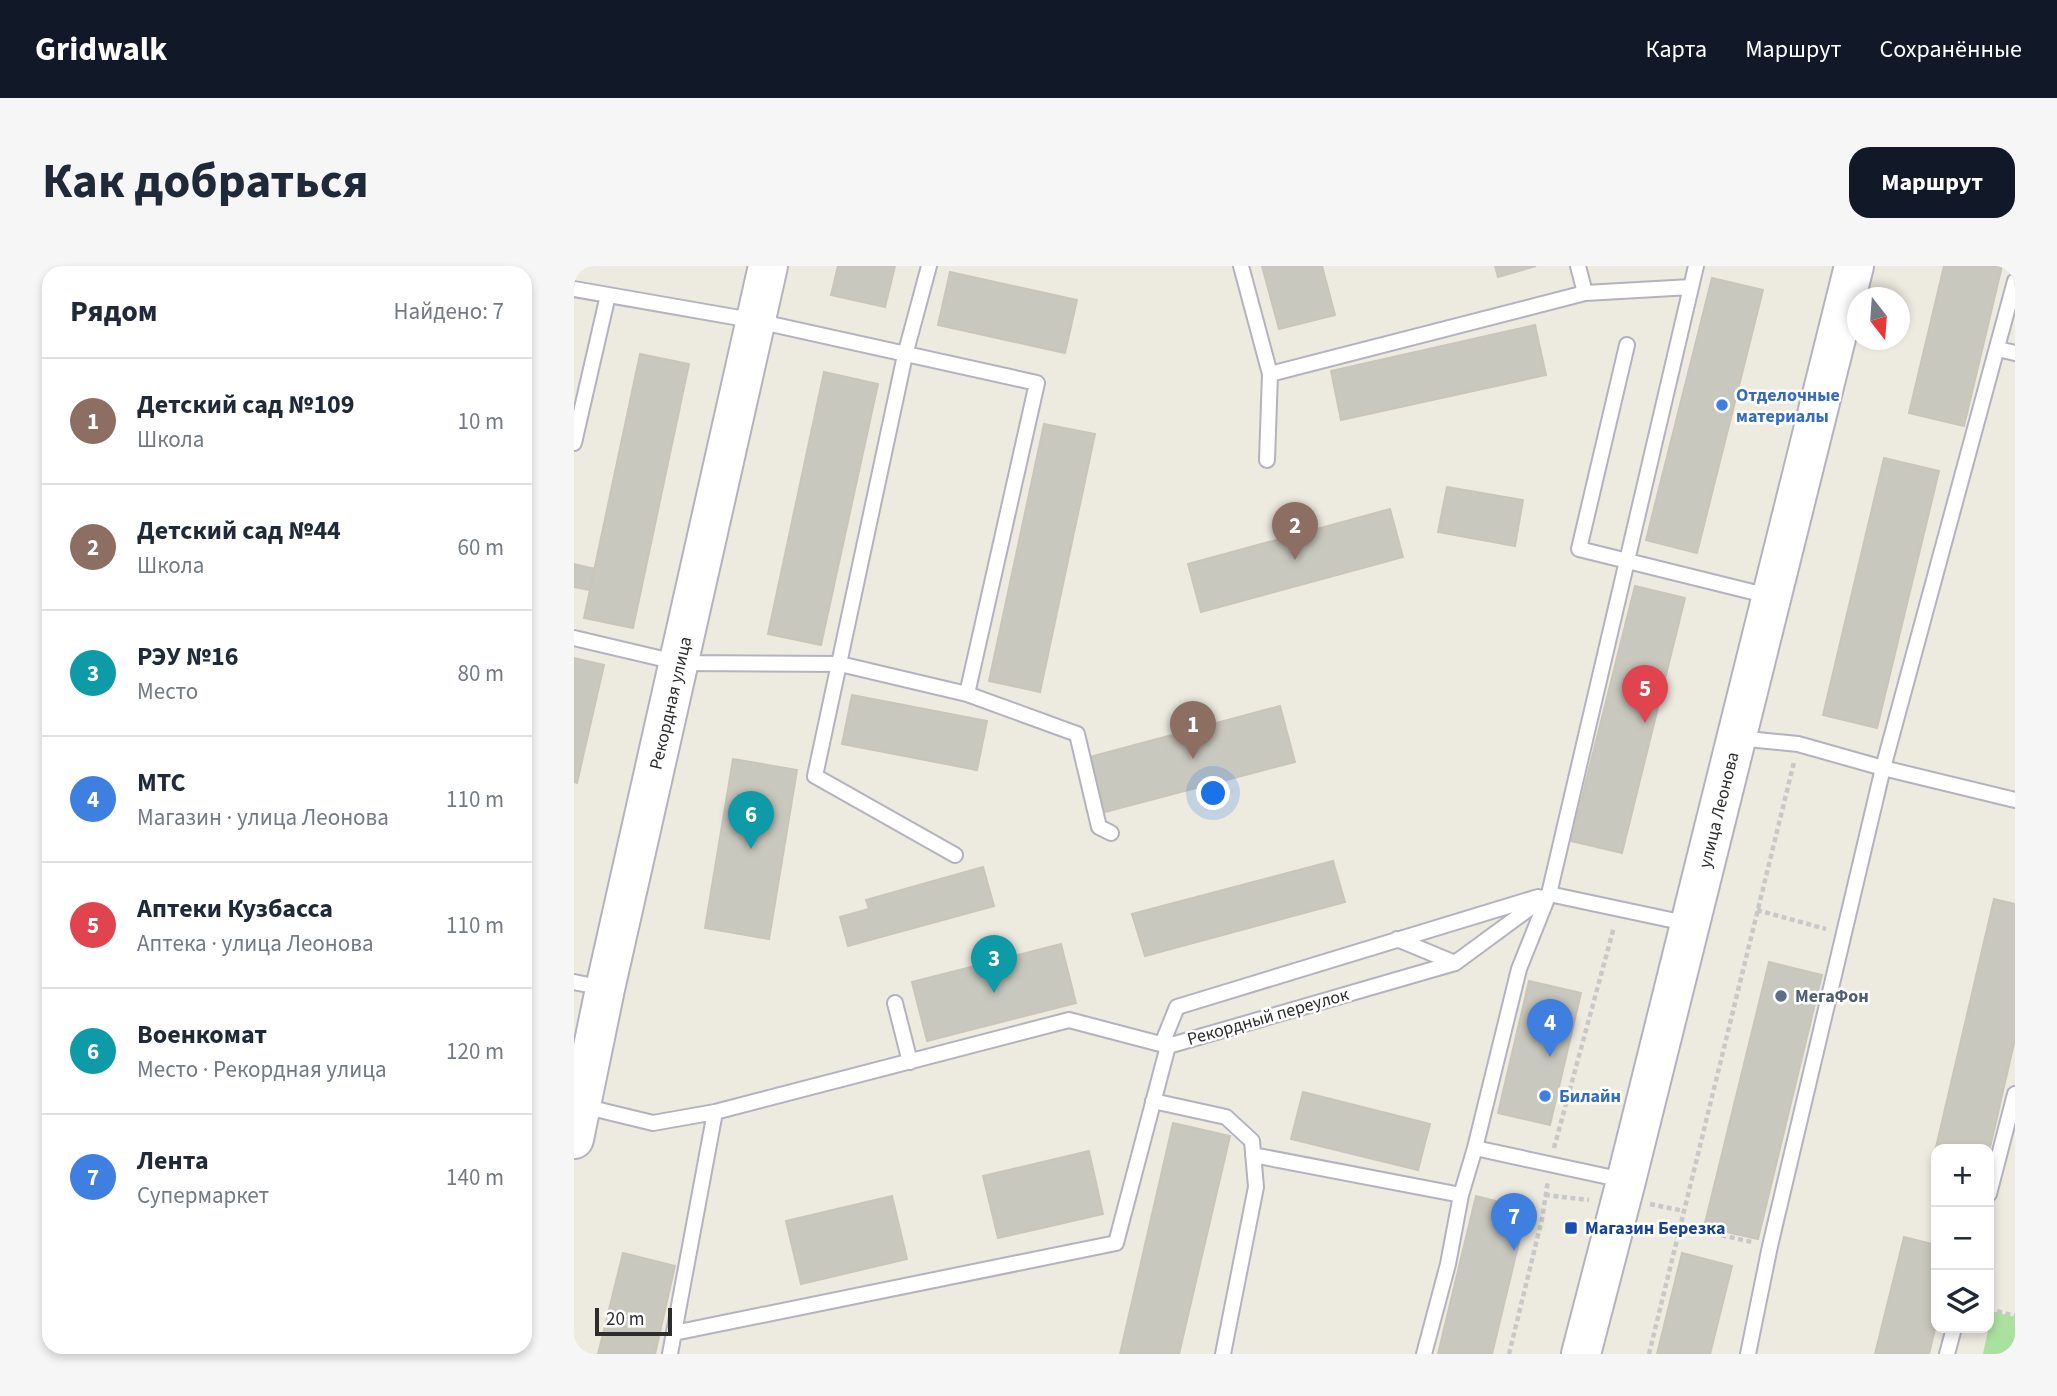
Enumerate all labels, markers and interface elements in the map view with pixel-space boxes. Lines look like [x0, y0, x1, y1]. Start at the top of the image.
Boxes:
text: Gridwalk [35, 26, 167, 73]
text: Карта [1646, 32, 1707, 67]
text: Маршрут [1745, 32, 1841, 67]
text: Сохранённые [1879, 32, 2022, 67]
text: Как добраться [42, 147, 369, 217]
button: Маршрут [1849, 147, 2015, 218]
north arrow [1847, 287, 1910, 350]
text: Рядом [70, 290, 158, 333]
text: Найдено: 7 [394, 295, 504, 328]
place label: Отделочные материалы [1736, 383, 1840, 429]
text: Детский сад №109 [137, 386, 355, 423]
marker: Отделочные материалы [1714, 397, 1730, 413]
text: 1 [87, 405, 99, 438]
text: 10 m [457, 405, 504, 438]
text: Школа [137, 423, 204, 456]
pin: 2 [1272, 502, 1318, 560]
text: Детский сад №44 [137, 512, 341, 549]
text: 2 [87, 531, 99, 564]
text: 60 m [457, 531, 504, 564]
text: Школа [137, 549, 204, 582]
street label: Рекордная улица [644, 634, 698, 772]
text: РЭУ №16 [137, 638, 239, 675]
text: 3 [87, 657, 99, 690]
text: 80 m [457, 657, 504, 690]
pin: 5 [1622, 665, 1668, 723]
text: Место [137, 675, 198, 708]
pin: 1 [1170, 701, 1216, 759]
street label: улица Леонова [1692, 749, 1746, 871]
text: МТС [137, 764, 186, 801]
your location [1196, 776, 1230, 810]
text: 4 [87, 783, 99, 816]
text: 110 m [446, 783, 504, 816]
pin: 6 [728, 791, 774, 849]
text: Магазин · улица Леонова [137, 801, 389, 834]
text: Аптеки Кузбасса [137, 890, 333, 927]
text: 5 [87, 909, 99, 942]
text: 110 m [446, 909, 504, 942]
text: Аптека · улица Леонова [137, 927, 374, 960]
pin: 3 [971, 935, 1017, 993]
street label: Рекордный переулок [1184, 982, 1352, 1052]
place label: МегаФон [1795, 984, 1869, 1009]
marker: МегаФон [1773, 988, 1789, 1004]
pin: 4 [1527, 999, 1573, 1057]
text: Военкомат [137, 1016, 267, 1053]
text: 6 [87, 1035, 99, 1068]
text: 120 m [446, 1035, 504, 1068]
text: Место · Рекордная улица [137, 1053, 387, 1086]
place label: Билайн [1559, 1084, 1621, 1109]
marker: Билайн [1537, 1088, 1553, 1104]
text: Лента [137, 1142, 209, 1179]
map controls [1931, 1144, 1994, 1333]
button: + [1931, 1144, 1994, 1207]
text: 7 [87, 1161, 99, 1194]
text: 140 m [446, 1161, 504, 1194]
text: Супермаркет [137, 1179, 269, 1212]
pin: 7 [1491, 1193, 1537, 1251]
button: − [1931, 1207, 1994, 1270]
place label: Магазин Березка [1585, 1216, 1725, 1241]
marker: Магазин Березка [1563, 1220, 1579, 1236]
button: layers [1931, 1270, 1994, 1333]
scale bar [595, 1305, 672, 1337]
text: 20 m [606, 1306, 644, 1333]

